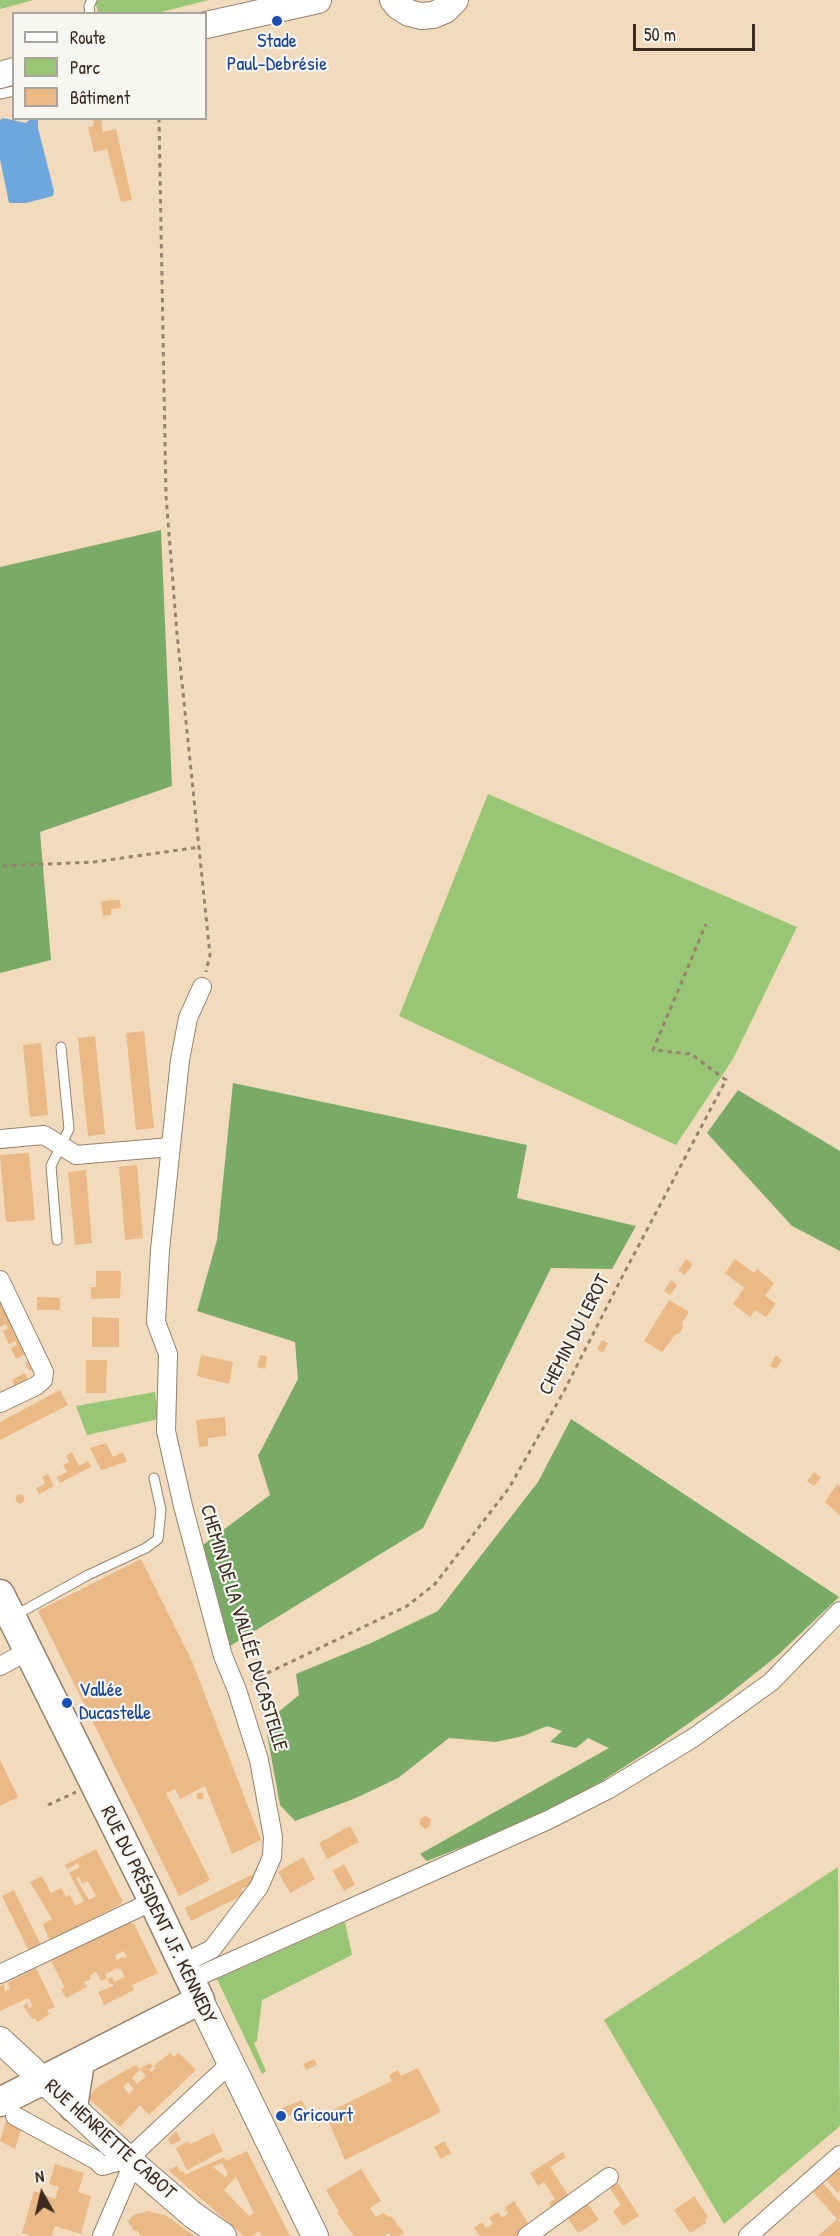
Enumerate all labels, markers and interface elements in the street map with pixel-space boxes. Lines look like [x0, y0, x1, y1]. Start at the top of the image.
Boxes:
legend [12, 12, 207, 120]
scale bar [636, 12, 758, 50]
marker: Stade Paul-Debrésie [270, 14, 284, 28]
text: 50 m [644, 22, 676, 47]
text: Route [70, 25, 106, 50]
place label: Stade Paul-Debrésie [227, 30, 327, 77]
text: Parc [70, 55, 100, 80]
text: Bâtiment [70, 85, 130, 110]
street label: CHEMIN DU LEROT [534, 1271, 616, 1399]
street label: CHEMIN DE LA VALLÉE DUCASTELLE [194, 1502, 292, 1754]
place label: Vallée Ducastelle [79, 1679, 151, 1726]
marker: Vallée Ducastelle [60, 1696, 74, 1710]
street label: RUE DU PRÉSIDENT J.F. KENNEDY [95, 1802, 221, 2028]
street label: RUE HENRIETTE CABOT [39, 2075, 181, 2205]
place label: Gricourt [293, 2104, 353, 2128]
marker: Gricourt [274, 2109, 288, 2123]
north arrow [12, 2164, 72, 2224]

